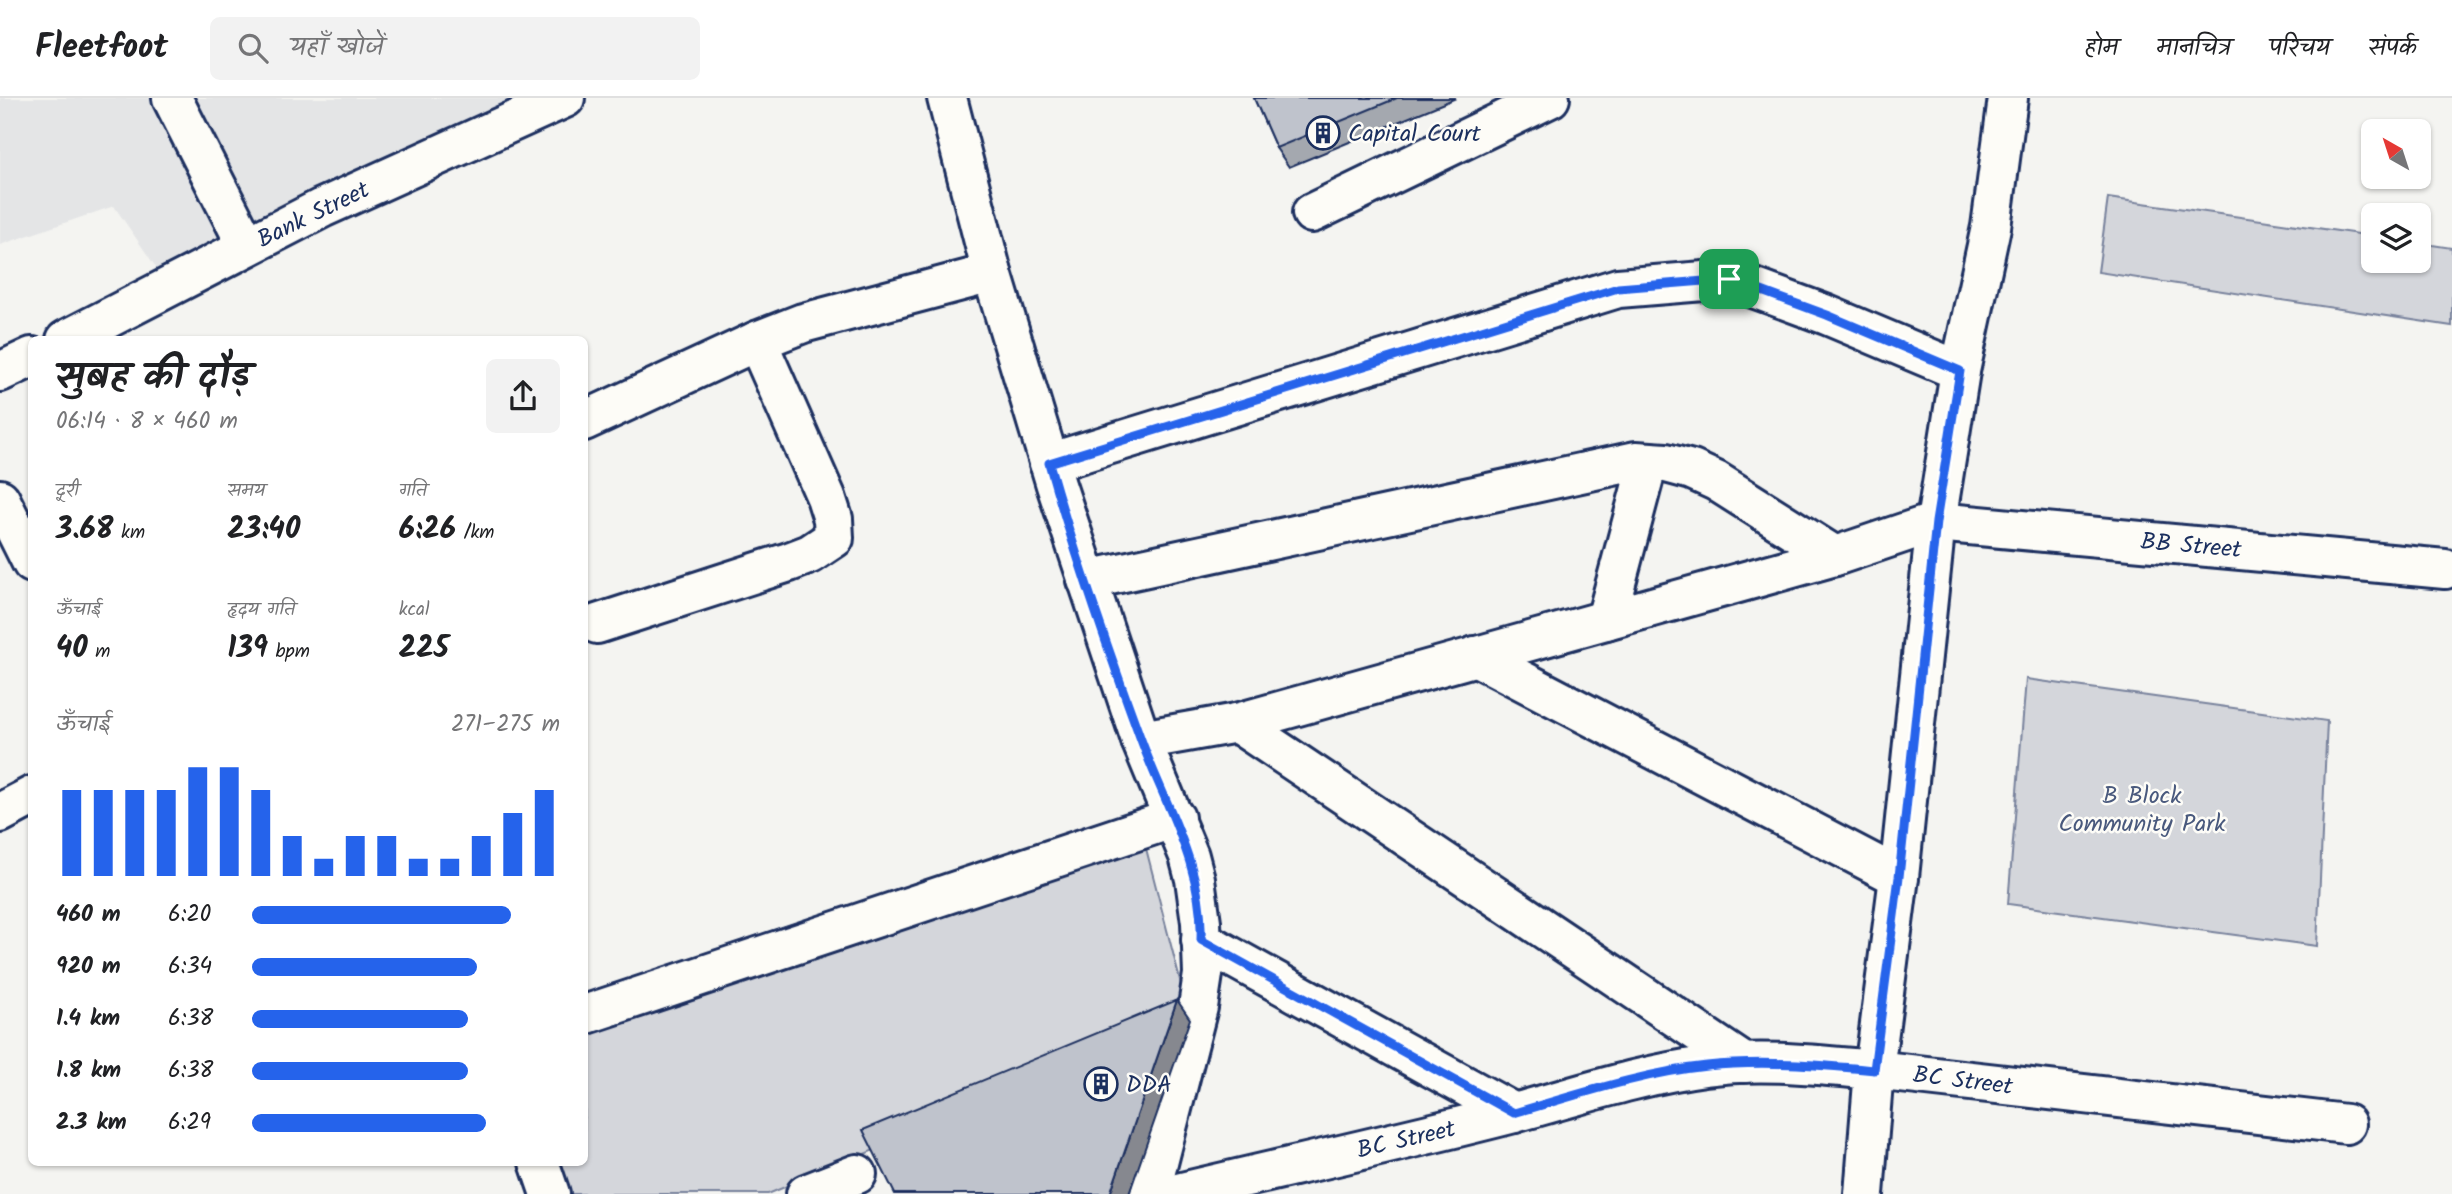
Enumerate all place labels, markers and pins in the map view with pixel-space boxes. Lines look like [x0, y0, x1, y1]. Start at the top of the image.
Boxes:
building icon: Capital Court [1304, 114, 1342, 152]
place label: Capital Court [1348, 115, 1482, 154]
pin [1699, 249, 1759, 309]
building icon: DDA [1082, 1065, 1120, 1103]
place label: DDA [1126, 1066, 1172, 1105]

